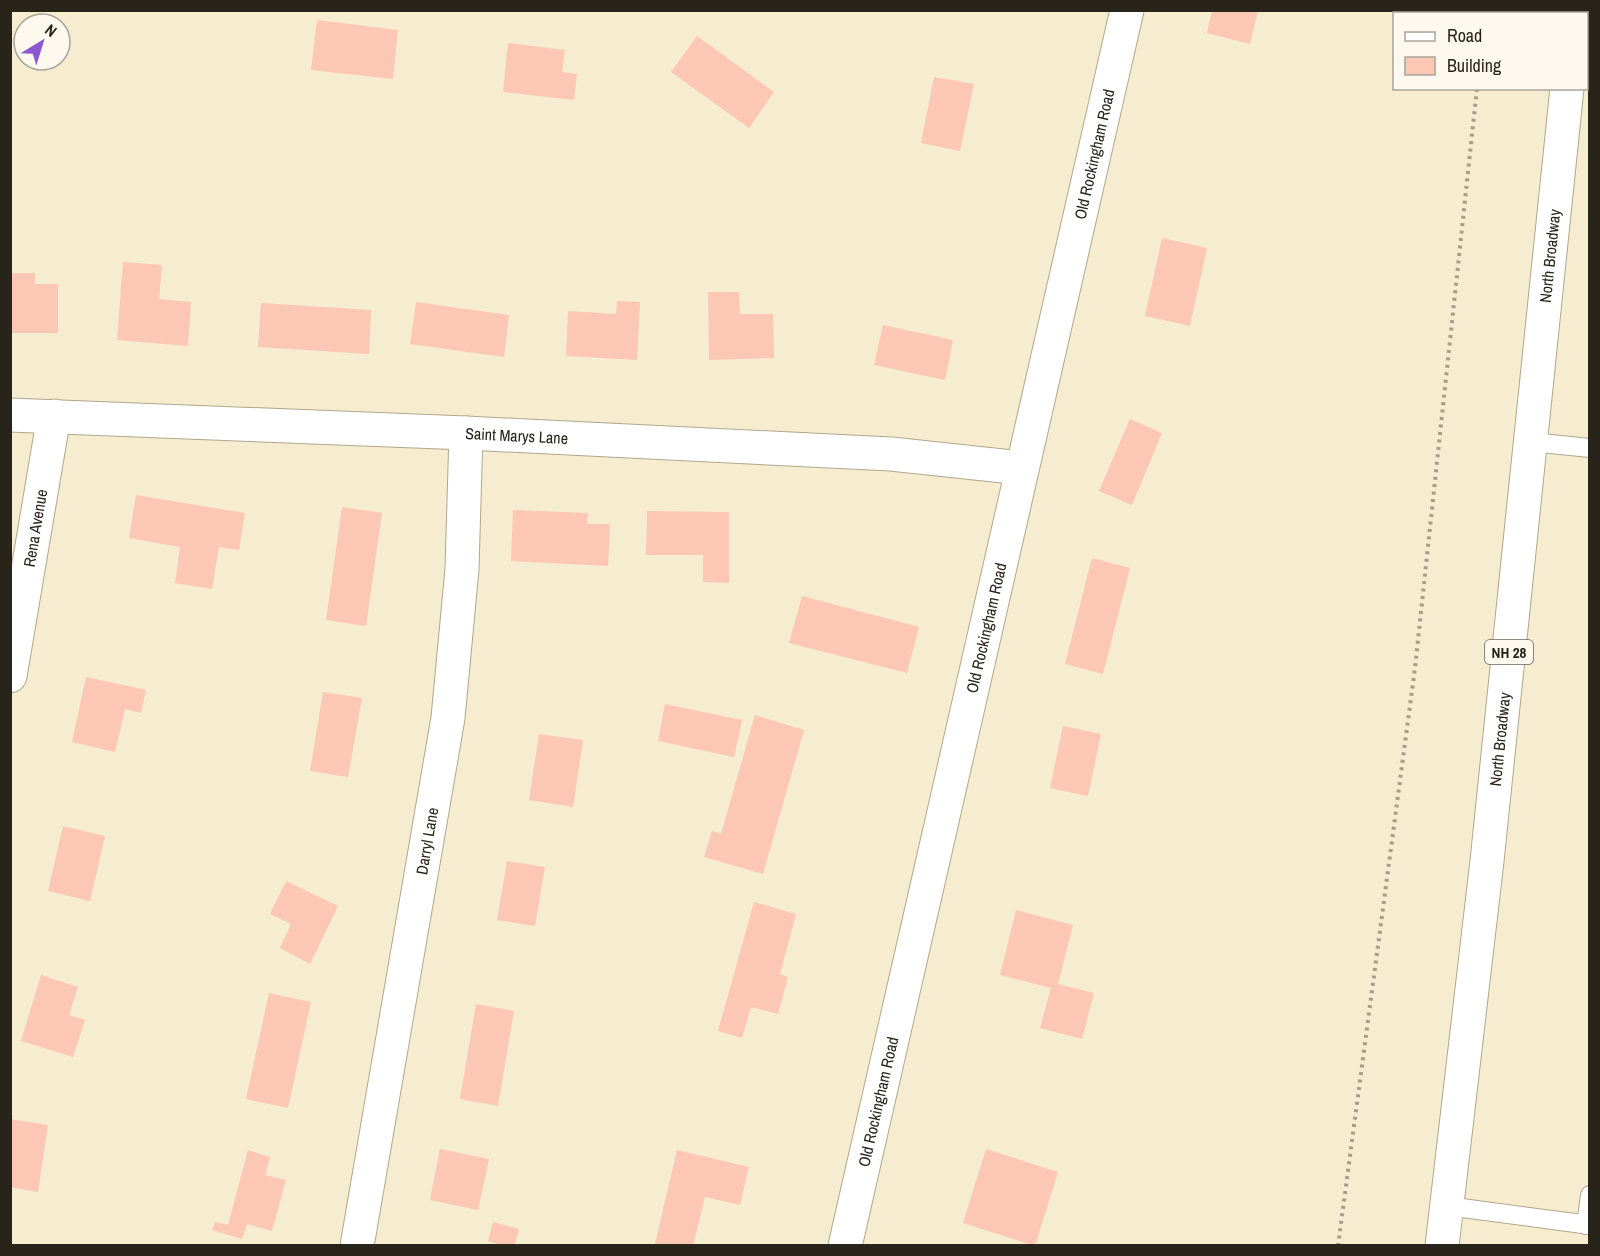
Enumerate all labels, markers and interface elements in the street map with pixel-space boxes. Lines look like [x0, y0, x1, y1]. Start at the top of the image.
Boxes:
north arrow [12, 12, 72, 72]
legend [1393, 12, 1588, 90]
text: N [41, 19, 62, 42]
text: Road [1447, 23, 1482, 48]
text: Building [1447, 53, 1502, 78]
street label: Old Rockingham Road [1069, 87, 1120, 221]
street label: North Broadway [1534, 207, 1565, 304]
street label: Saint Marys Lane [465, 422, 569, 449]
street label: Rena Avenue [18, 488, 52, 569]
street label: Old Rockingham Road [961, 561, 1012, 695]
road number: NH 28 [1485, 640, 1533, 664]
street label: North Broadway [1484, 691, 1515, 787]
street label: Darryl Lane [410, 806, 443, 876]
street label: Old Rockingham Road [852, 1035, 903, 1169]

